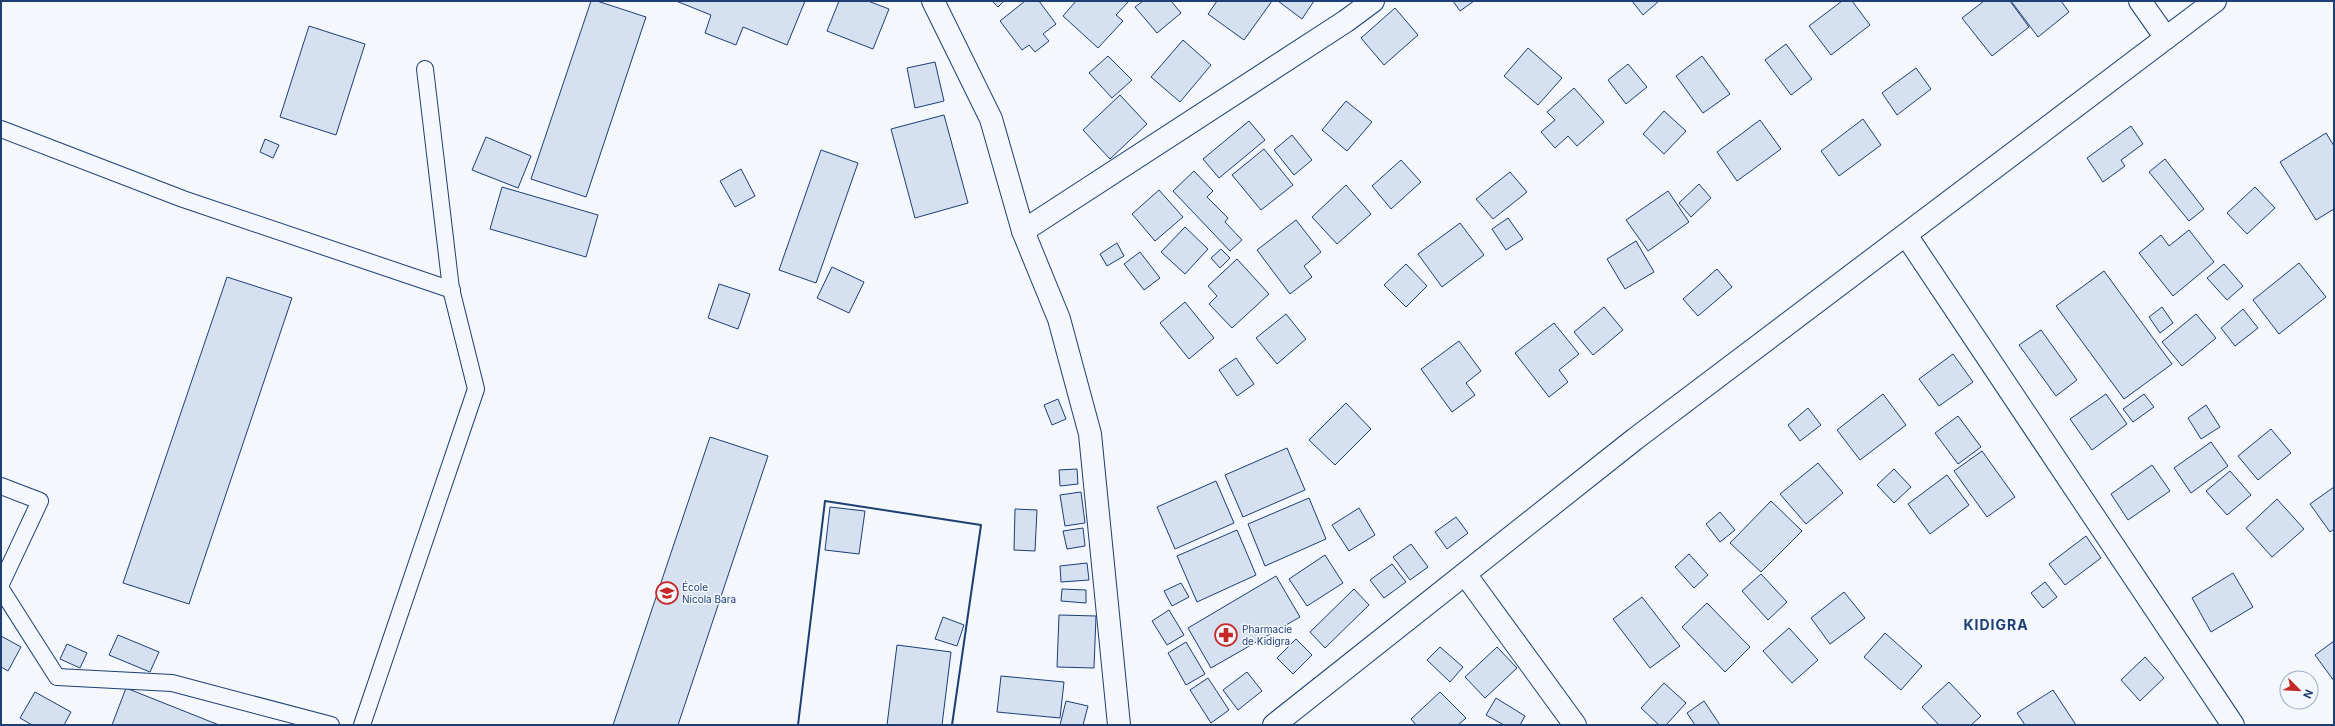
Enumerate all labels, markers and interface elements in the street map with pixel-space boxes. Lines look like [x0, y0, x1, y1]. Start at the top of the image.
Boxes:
school or university icon: École Nicola Bara [654, 580, 680, 606]
place label: École Nicola Bara [682, 580, 736, 605]
district label: KIDIGRA [1963, 616, 2029, 633]
pharmacy icon: Pharmacie de Kidigra [1213, 622, 1239, 648]
place label: Pharmacie de Kidigra [1242, 623, 1292, 647]
north arrow [2279, 670, 2319, 710]
text: N [2300, 687, 2316, 701]

